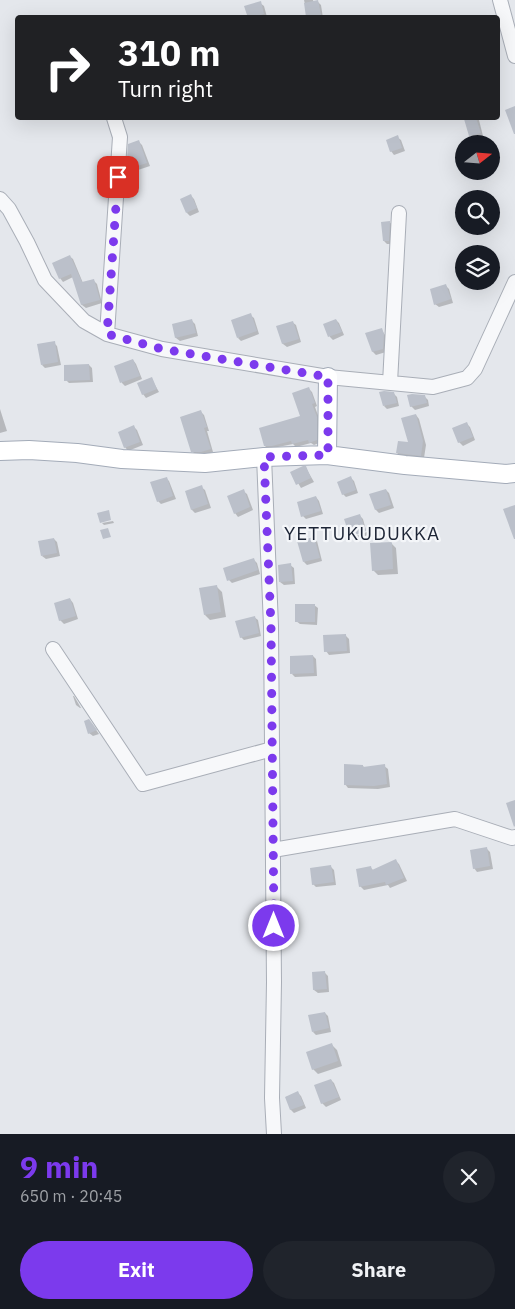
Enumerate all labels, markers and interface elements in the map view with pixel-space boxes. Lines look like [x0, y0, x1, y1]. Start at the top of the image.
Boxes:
text: 310 m [118, 30, 221, 76]
icon: right [35, 35, 100, 100]
text: Turn right [118, 74, 213, 103]
north arrow [455, 135, 500, 180]
map controls [455, 135, 500, 290]
pin [97, 156, 139, 198]
icon: arrive [104, 163, 132, 191]
button: search [455, 190, 500, 235]
button: layers [455, 245, 500, 290]
district label: YETTUKUDUKKA [284, 521, 440, 545]
position arrow [247, 899, 299, 951]
text: 9 min [20, 1147, 98, 1186]
button: close [443, 1151, 495, 1203]
text: 650 m · 20:45 [20, 1186, 122, 1206]
button: Exit [20, 1241, 253, 1299]
button: Share [263, 1241, 495, 1299]

